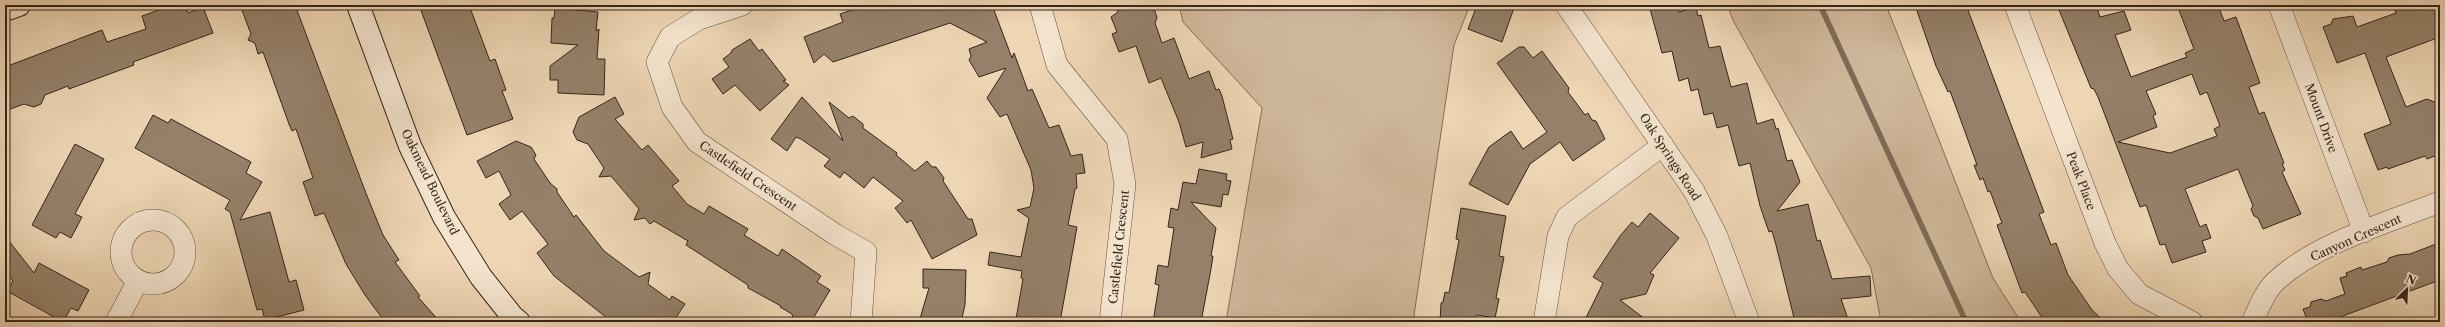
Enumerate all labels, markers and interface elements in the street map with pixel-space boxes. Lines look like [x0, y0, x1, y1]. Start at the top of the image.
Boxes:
street label: Mount Drive [2302, 81, 2341, 155]
street label: Oak Springs Road [1637, 110, 1705, 204]
street label: Oakmead Boulevard [398, 126, 463, 238]
street label: Castlefield Crescent [697, 137, 801, 214]
street label: Peak Place [2063, 149, 2100, 212]
street label: Castlefield Crescent [1105, 188, 1132, 305]
street label: Canyon Crescent [2308, 210, 2404, 264]
north arrow [2387, 269, 2427, 309]
text: N [2404, 272, 2419, 288]

